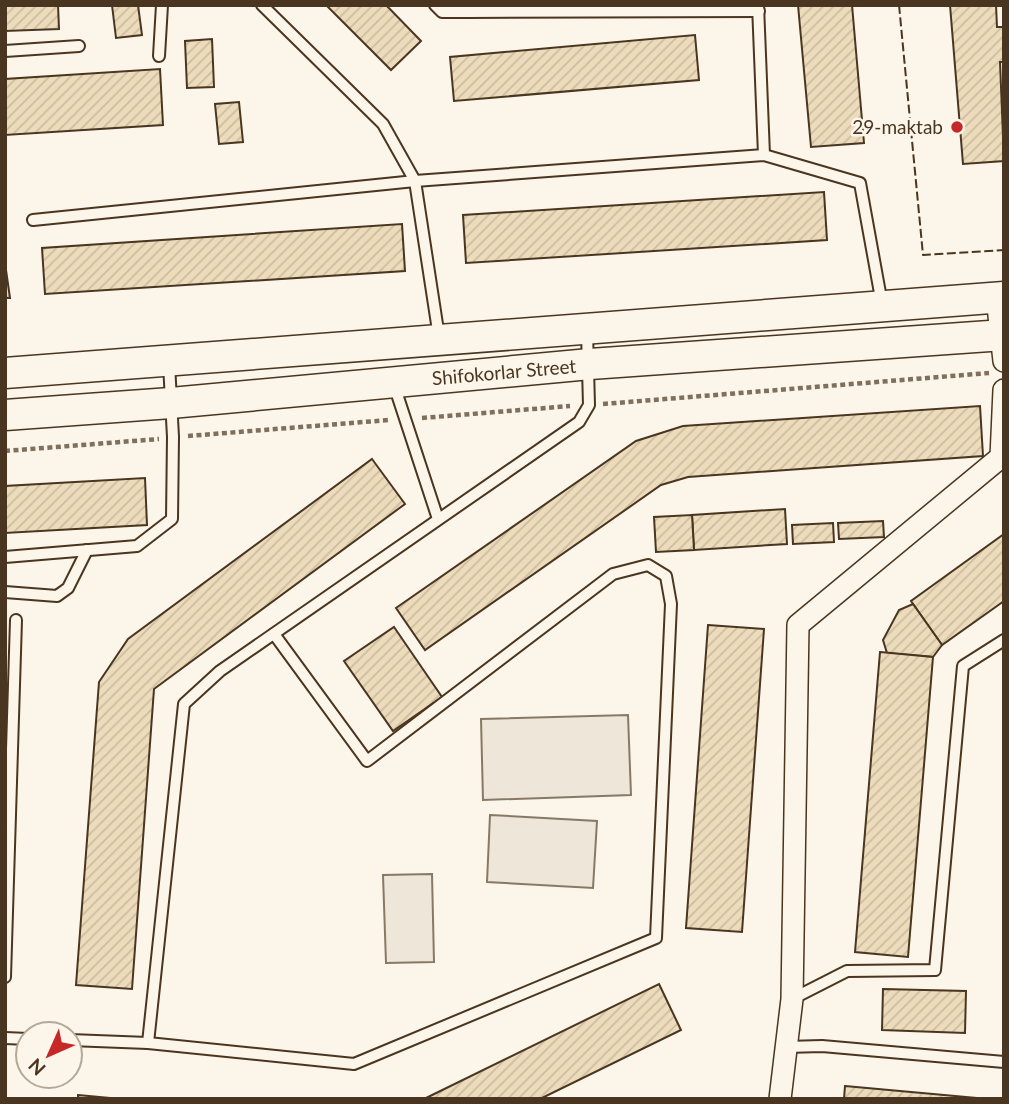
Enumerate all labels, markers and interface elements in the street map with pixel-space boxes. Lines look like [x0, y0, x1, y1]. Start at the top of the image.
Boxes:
place label: 29-maktab [852, 115, 943, 138]
marker: 29-maktab [949, 119, 965, 135]
street label: Shifokorlar Street [431, 354, 577, 389]
north arrow [14, 1020, 84, 1090]
text: N [23, 1054, 50, 1081]

